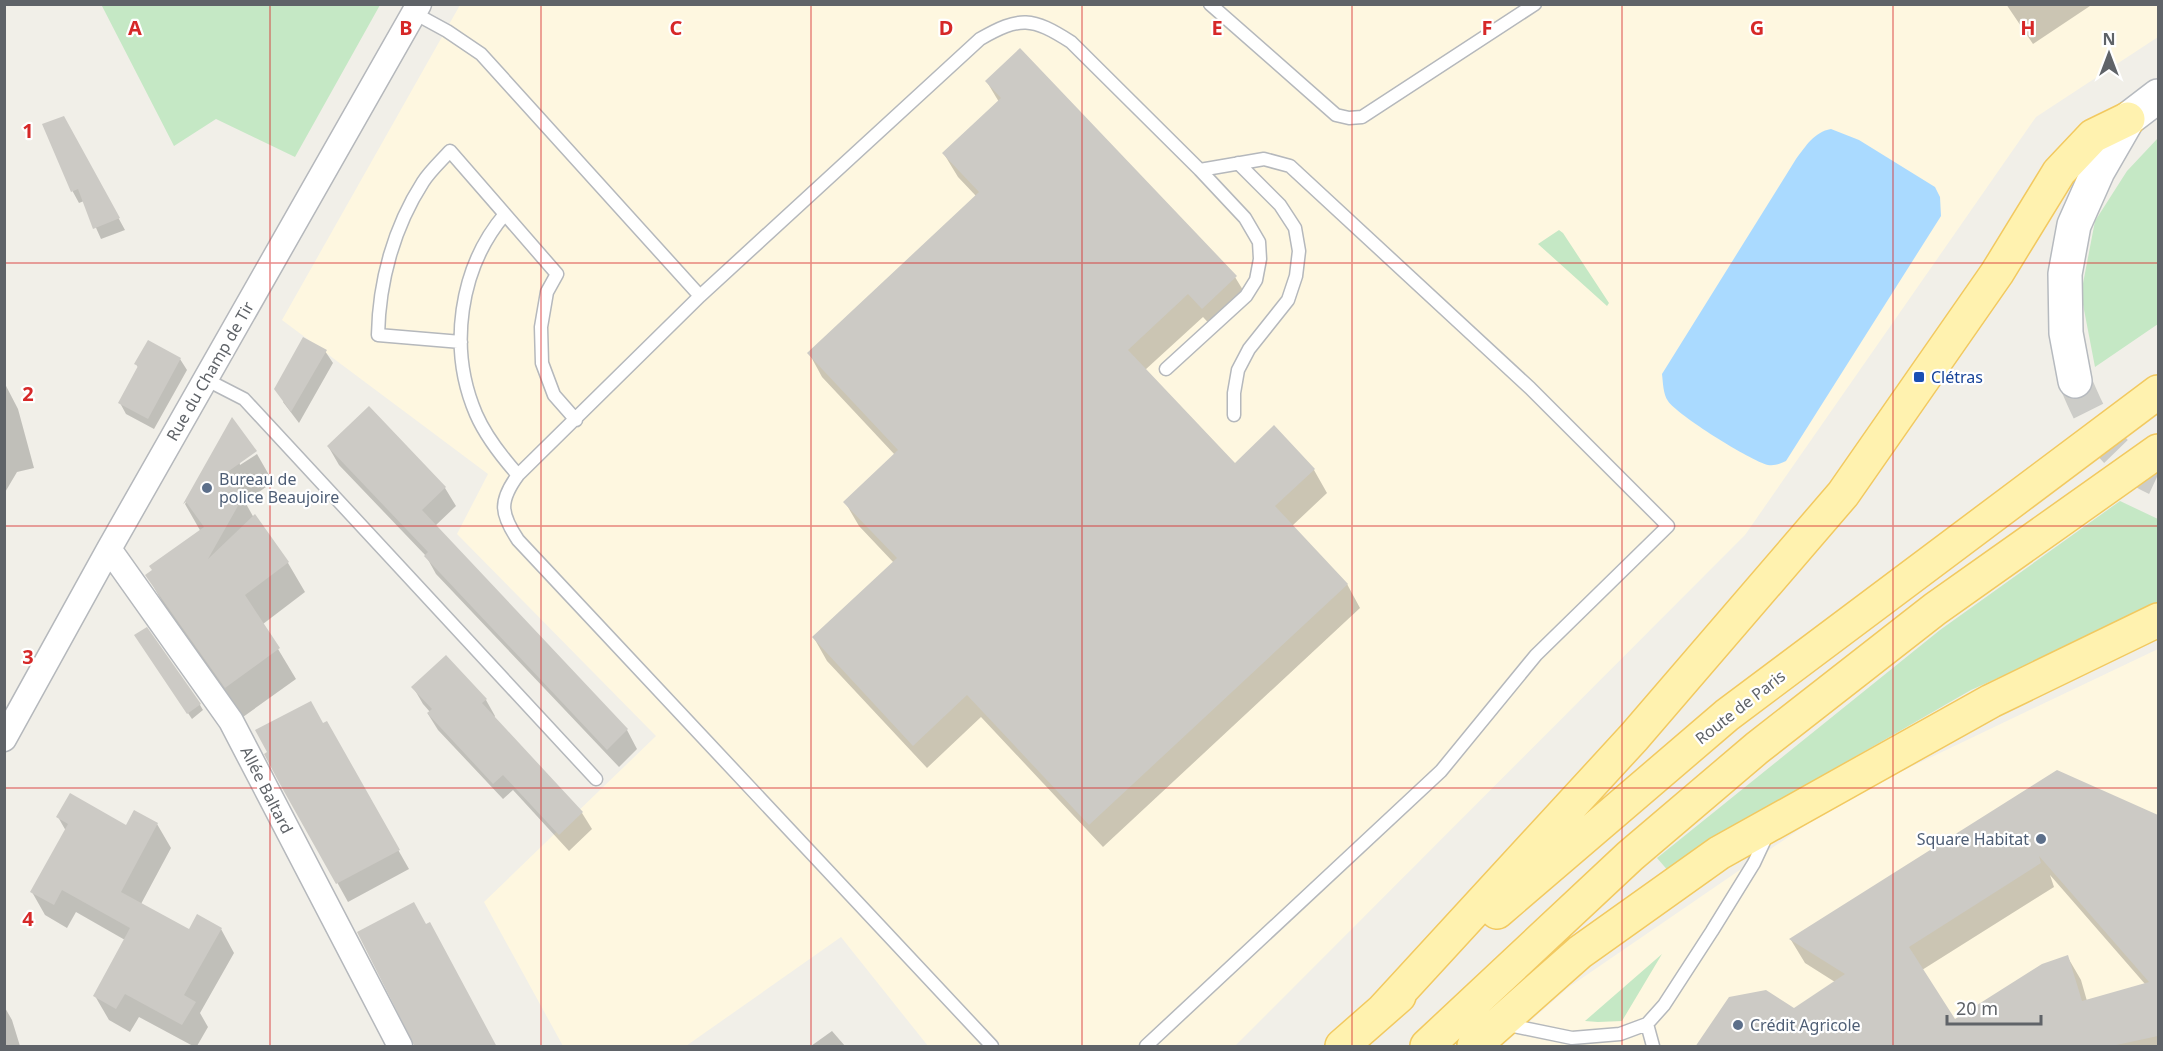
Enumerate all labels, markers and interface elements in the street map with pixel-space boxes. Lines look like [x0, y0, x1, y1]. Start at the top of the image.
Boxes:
text: A [128, 14, 142, 41]
text: B [399, 14, 413, 41]
text: C [670, 14, 683, 41]
text: D [939, 14, 953, 41]
text: E [1211, 14, 1223, 41]
text: F [1482, 14, 1492, 41]
text: G [1750, 14, 1764, 41]
text: H [2020, 14, 2036, 41]
north arrow [2079, 24, 2139, 84]
text: N [2102, 28, 2116, 50]
text: 1 [22, 117, 34, 144]
street label: Rue du Champ de Tir [161, 297, 259, 445]
place label: Clétras [1931, 366, 1983, 388]
marker: Clétras [1912, 370, 1926, 384]
text: 2 [22, 380, 34, 407]
place label: Bureau de police Beaujoire [219, 468, 339, 508]
marker: Bureau de police Beaujoire [200, 481, 214, 495]
text: 3 [22, 643, 34, 670]
street label: Route de Paris [1690, 665, 1790, 749]
street label: Allée Baltard [236, 743, 298, 837]
place label: Square Habitat [1917, 828, 2029, 850]
marker: Square Habitat [2034, 832, 2048, 846]
text: 4 [22, 905, 34, 932]
scale bar [1947, 988, 2042, 1026]
text: 20 m [1956, 996, 1998, 1020]
place label: Crédit Agricole [1750, 1014, 1861, 1036]
marker: Crédit Agricole [1731, 1018, 1745, 1032]

